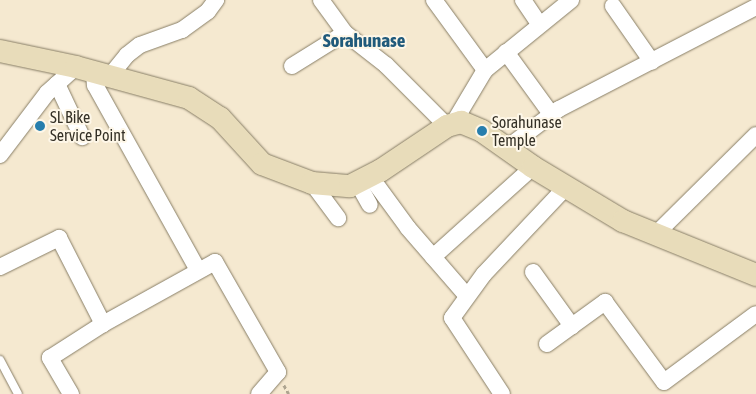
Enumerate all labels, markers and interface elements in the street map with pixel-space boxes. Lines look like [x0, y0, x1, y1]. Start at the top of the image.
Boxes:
district label: Sorahunase [323, 30, 405, 52]
place label: SL Bike Service Point [50, 107, 126, 145]
place label: Sorahunase Temple [492, 112, 562, 150]
marker: SL Bike Service Point [34, 120, 46, 132]
marker: Sorahunase Temple [476, 125, 488, 137]

